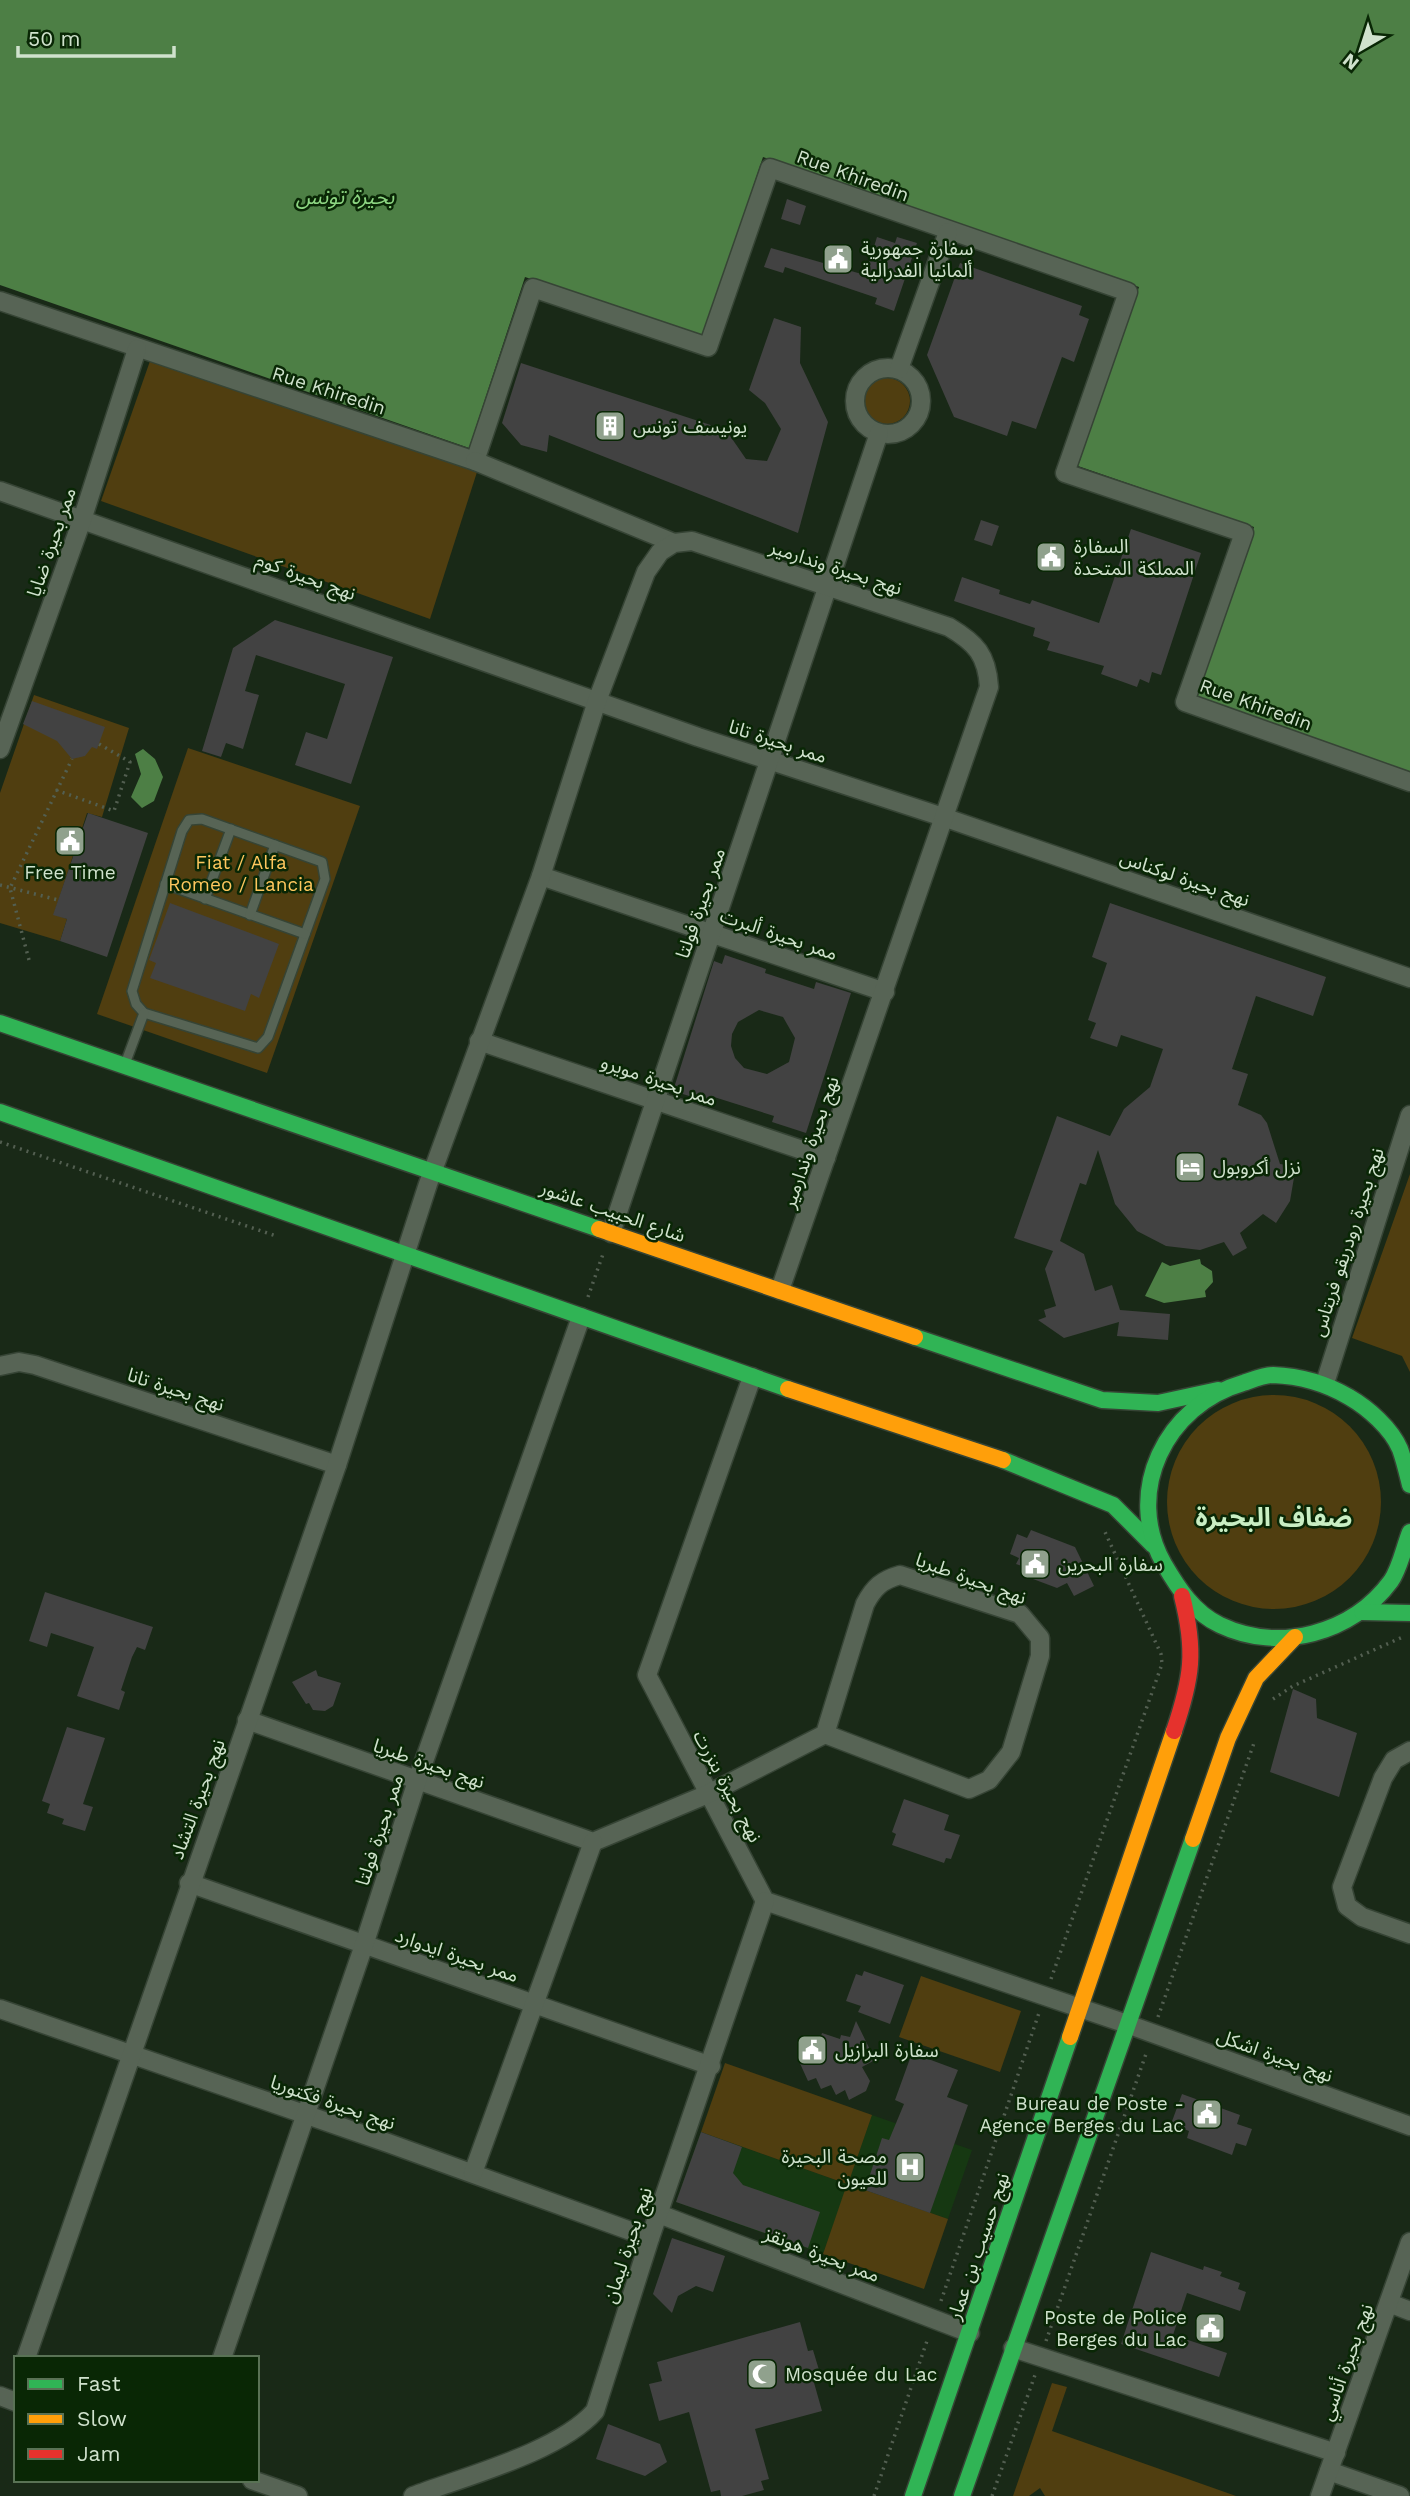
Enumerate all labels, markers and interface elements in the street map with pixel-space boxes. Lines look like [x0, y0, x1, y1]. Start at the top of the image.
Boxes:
scale bar [18, 14, 173, 58]
north arrow [1326, 14, 1396, 84]
text: 50 m [28, 26, 80, 51]
text: N [1338, 48, 1363, 75]
street label: Rue Khiredin [793, 144, 912, 206]
water label: بحيرة تونس [296, 184, 395, 209]
place label: سفارة جمهورية ألمانيا الفدرالية [861, 237, 973, 282]
public building icon: سفارة جمهورية ألمانيا الفدرالية [821, 242, 855, 276]
street label: Rue Khiredin [269, 361, 389, 420]
building icon: يونيسف تونس [593, 409, 627, 443]
place label: يونيسف تونس [633, 415, 747, 438]
street label: ممر بحيرة ضايا [22, 484, 81, 600]
street label: نهج بحيرة وندارمير [765, 535, 905, 603]
place label: السفارة المملكة المتحدة [1074, 535, 1194, 580]
public building icon: السفارة المملكة المتحدة [1034, 540, 1068, 574]
street label: نهج بحيرة كوم [252, 548, 359, 608]
street label: Rue Khiredin [1196, 673, 1315, 735]
street label: ممر بحيرة تانا [726, 715, 830, 768]
public building icon: Free Time [53, 824, 87, 858]
street label: ممر بحيرة فولتا [671, 845, 730, 961]
street label: نهج بحيرة لوكناس [1116, 846, 1253, 914]
park label: Fiat / Alfa Romeo / Lancia [168, 851, 314, 896]
place label: Free Time [24, 861, 116, 884]
street label: ممر بحيرة ألبرت [717, 904, 841, 965]
street label: ممر بحيرة مويرو [598, 1050, 720, 1111]
street label: نهج بحيرة وندارمير [777, 1073, 847, 1213]
street label: نهج بحيرة رودريقو فريتاس [1306, 1145, 1392, 1340]
hotel icon: نزل أكروبول [1173, 1150, 1207, 1184]
place label: نزل أكروبول [1213, 1156, 1301, 1179]
street label: شارع الحبيب عاشور [536, 1176, 688, 1249]
street label: نهج بحيرة تانا [123, 1363, 227, 1419]
district label: ضفاف البحيرة [1196, 1502, 1352, 1532]
public building icon: سفارة البحرين [1018, 1547, 1052, 1581]
street label: نهج بحيرة طبريا [911, 1548, 1029, 1612]
place label: سفارة البحرين [1058, 1553, 1163, 1576]
street label: نهج بحيرة بنزرت [686, 1726, 767, 1848]
street label: نهج بحيرة طبريا [369, 1734, 488, 1796]
street label: نهج بحيرة التشاد [165, 1736, 233, 1863]
street label: ممر بحيرة فولتا [351, 1772, 408, 1888]
street label: ممر بحيرة ايدوارد [392, 1924, 522, 1987]
street label: نهج بحيرة اشكل [1213, 2024, 1336, 2090]
public building icon: سفارة البرازيل [795, 2033, 829, 2067]
place label: سفارة البرازيل [835, 2039, 939, 2062]
street label: نهج بحيرة فكتوريا [266, 2070, 398, 2137]
place label: Bureau de Poste - Agence Berges du Lac [979, 2092, 1184, 2137]
public building icon: Bureau de Poste - Agence Berges du Lac [1190, 2097, 1224, 2131]
place label: مصحة البحيرة للعيون [782, 2145, 887, 2190]
hospital icon: مصحة البحيرة للعيون [893, 2150, 927, 2184]
street label: نهج حسيب بن عمار [942, 2170, 1017, 2325]
street label: نهج بحيرة ليمان [598, 2184, 660, 2307]
street label: ممر بحيرة هونقز [760, 2221, 883, 2287]
street label: نهج بحيرة أناسي [1315, 2301, 1381, 2425]
place label: Poste de Police Berges du Lac [1044, 2306, 1187, 2351]
public building icon: Poste de Police Berges du Lac [1193, 2311, 1227, 2345]
legend [14, 2356, 259, 2482]
mosque icon: Mosquée du Lac [745, 2357, 779, 2391]
place label: Mosquée du Lac [785, 2363, 937, 2386]
text: Fast [77, 2371, 121, 2396]
text: Slow [77, 2406, 127, 2431]
text: Jam [77, 2441, 120, 2466]

